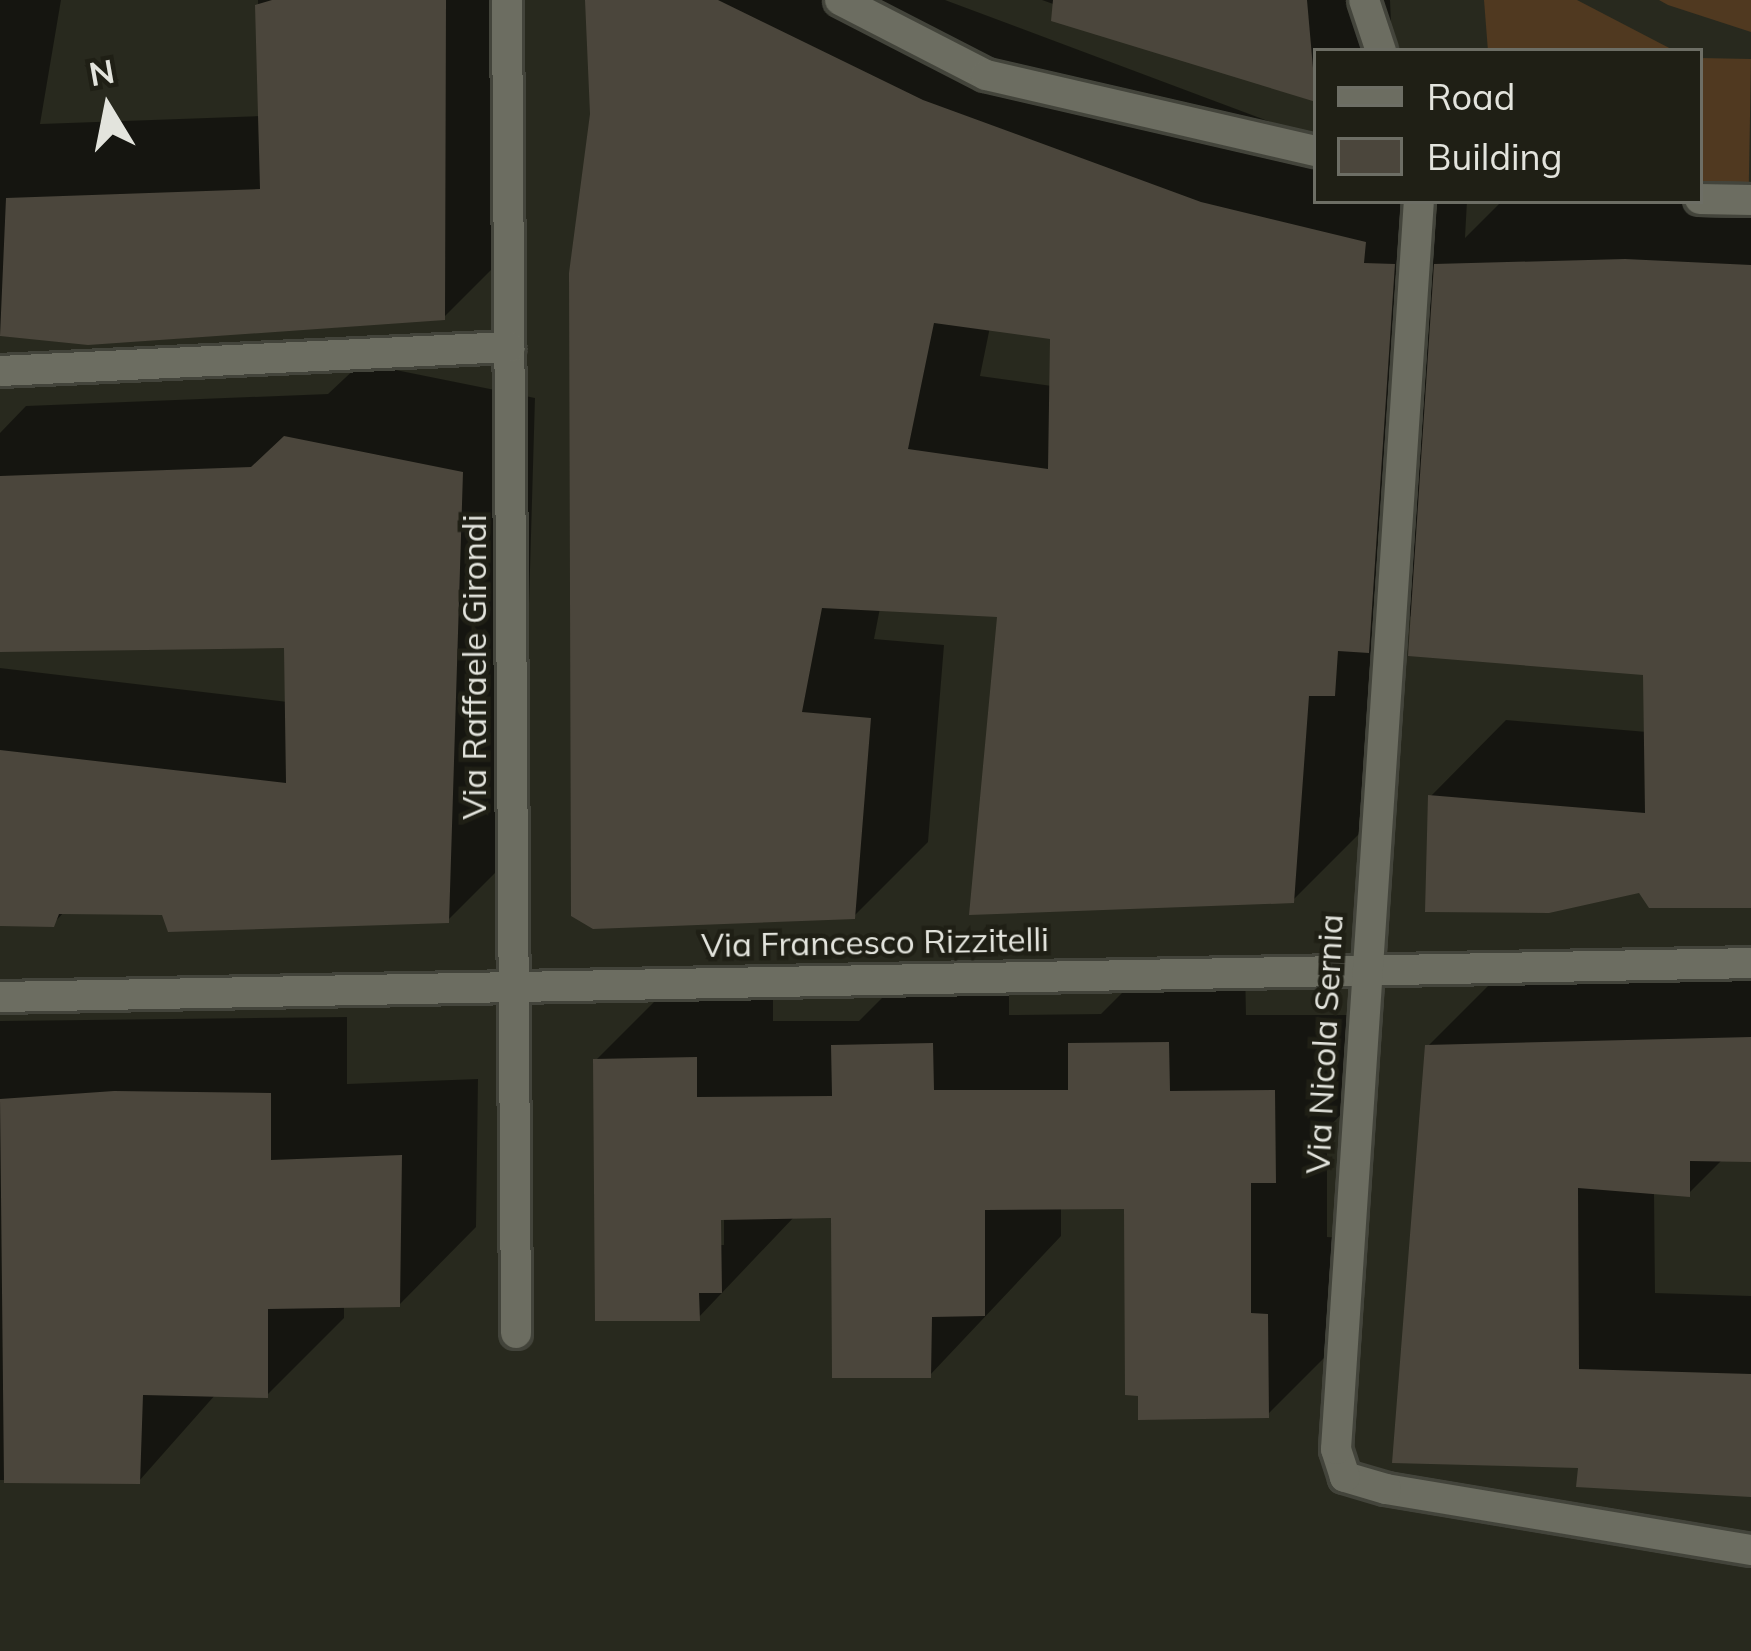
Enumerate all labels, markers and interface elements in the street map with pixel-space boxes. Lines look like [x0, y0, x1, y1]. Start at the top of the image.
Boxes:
north arrow [48, 48, 168, 168]
legend [1313, 48, 1703, 204]
text: N [86, 50, 117, 94]
text: Road [1427, 74, 1515, 119]
text: Building [1427, 134, 1562, 179]
street label: Via Raffaele Girondi [454, 514, 494, 820]
street label: Via Nicola Sernia [1297, 913, 1351, 1175]
street label: Via Francesco Rizzitelli [701, 919, 1049, 965]

